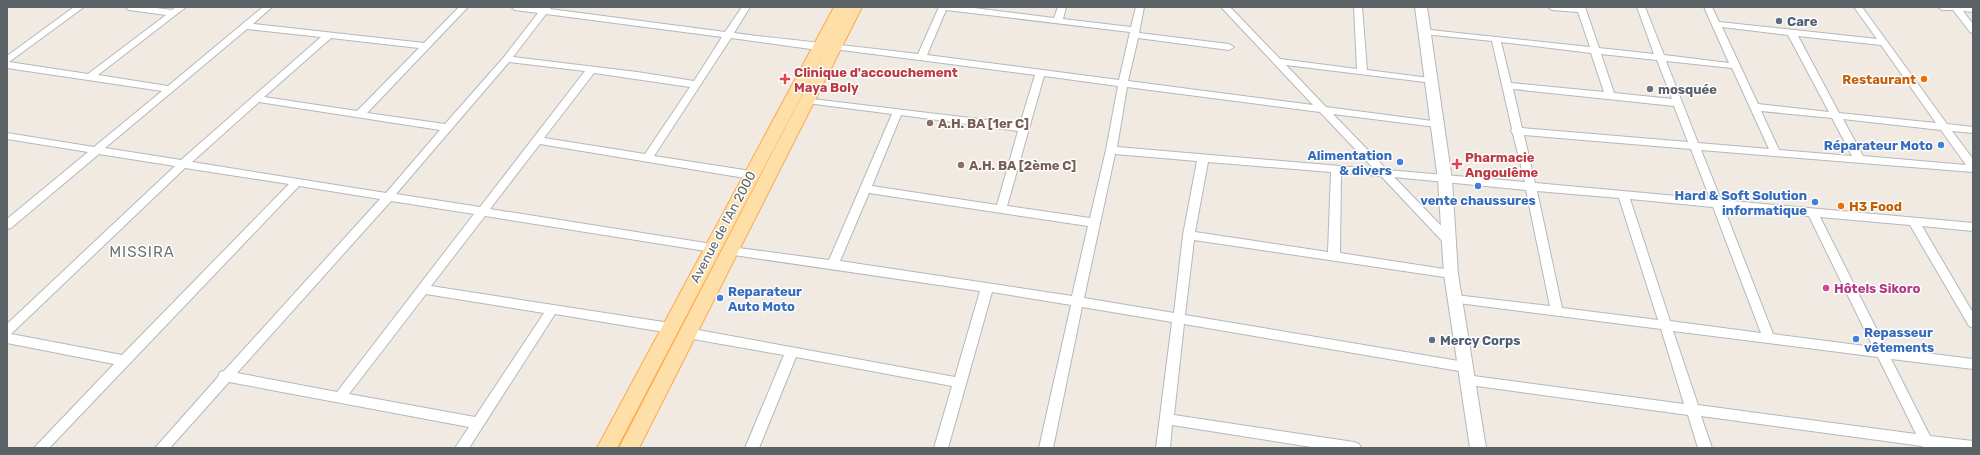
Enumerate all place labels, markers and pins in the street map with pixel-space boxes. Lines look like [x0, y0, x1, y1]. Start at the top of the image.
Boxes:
place label: Care [1787, 14, 1818, 29]
marker: Care [1774, 16, 1784, 26]
place label: Clinique d'accouchement Maya Boly [794, 65, 958, 95]
place label: Restaurant [1842, 72, 1916, 87]
marker: Clinique d'accouchement Maya Boly [779, 73, 791, 85]
marker: Restaurant [1919, 74, 1929, 84]
place label: mosquée [1658, 82, 1717, 97]
marker: mosquée [1645, 84, 1655, 94]
place label: A.H. BA [1er C] [938, 116, 1029, 131]
marker: A.H. BA [1er C] [925, 118, 935, 128]
place label: Réparateur Moto [1824, 138, 1933, 153]
marker: Réparateur Moto [1936, 140, 1946, 150]
place label: Alimentation & divers [1308, 148, 1392, 178]
place label: Pharmacie Angoulême [1465, 150, 1539, 180]
marker: Alimentation & divers [1395, 157, 1405, 167]
place label: A.H. BA [2ème C] [969, 158, 1076, 173]
marker: Pharmacie Angoulême [1452, 159, 1462, 169]
marker: A.H. BA [2ème C] [956, 160, 966, 170]
marker: vente chaussures [1473, 181, 1483, 191]
place label: Hard & Soft Solution informatique [1675, 188, 1807, 218]
place label: vente chaussures [1420, 193, 1536, 208]
marker: Hard & Soft Solution informatique [1810, 197, 1820, 207]
place label: H3 Food [1849, 199, 1902, 214]
marker: H3 Food [1836, 201, 1846, 211]
place label: Hôtels Sikoro [1834, 281, 1920, 296]
marker: Hôtels Sikoro [1821, 283, 1831, 293]
place label: Reparateur Auto Moto [728, 284, 802, 314]
marker: Reparateur Auto Moto [715, 293, 725, 303]
place label: Repasseur vêtements [1864, 325, 1934, 355]
place label: Mercy Corps [1440, 333, 1520, 348]
marker: Repasseur vêtements [1851, 334, 1861, 344]
marker: Mercy Corps [1427, 335, 1437, 345]

